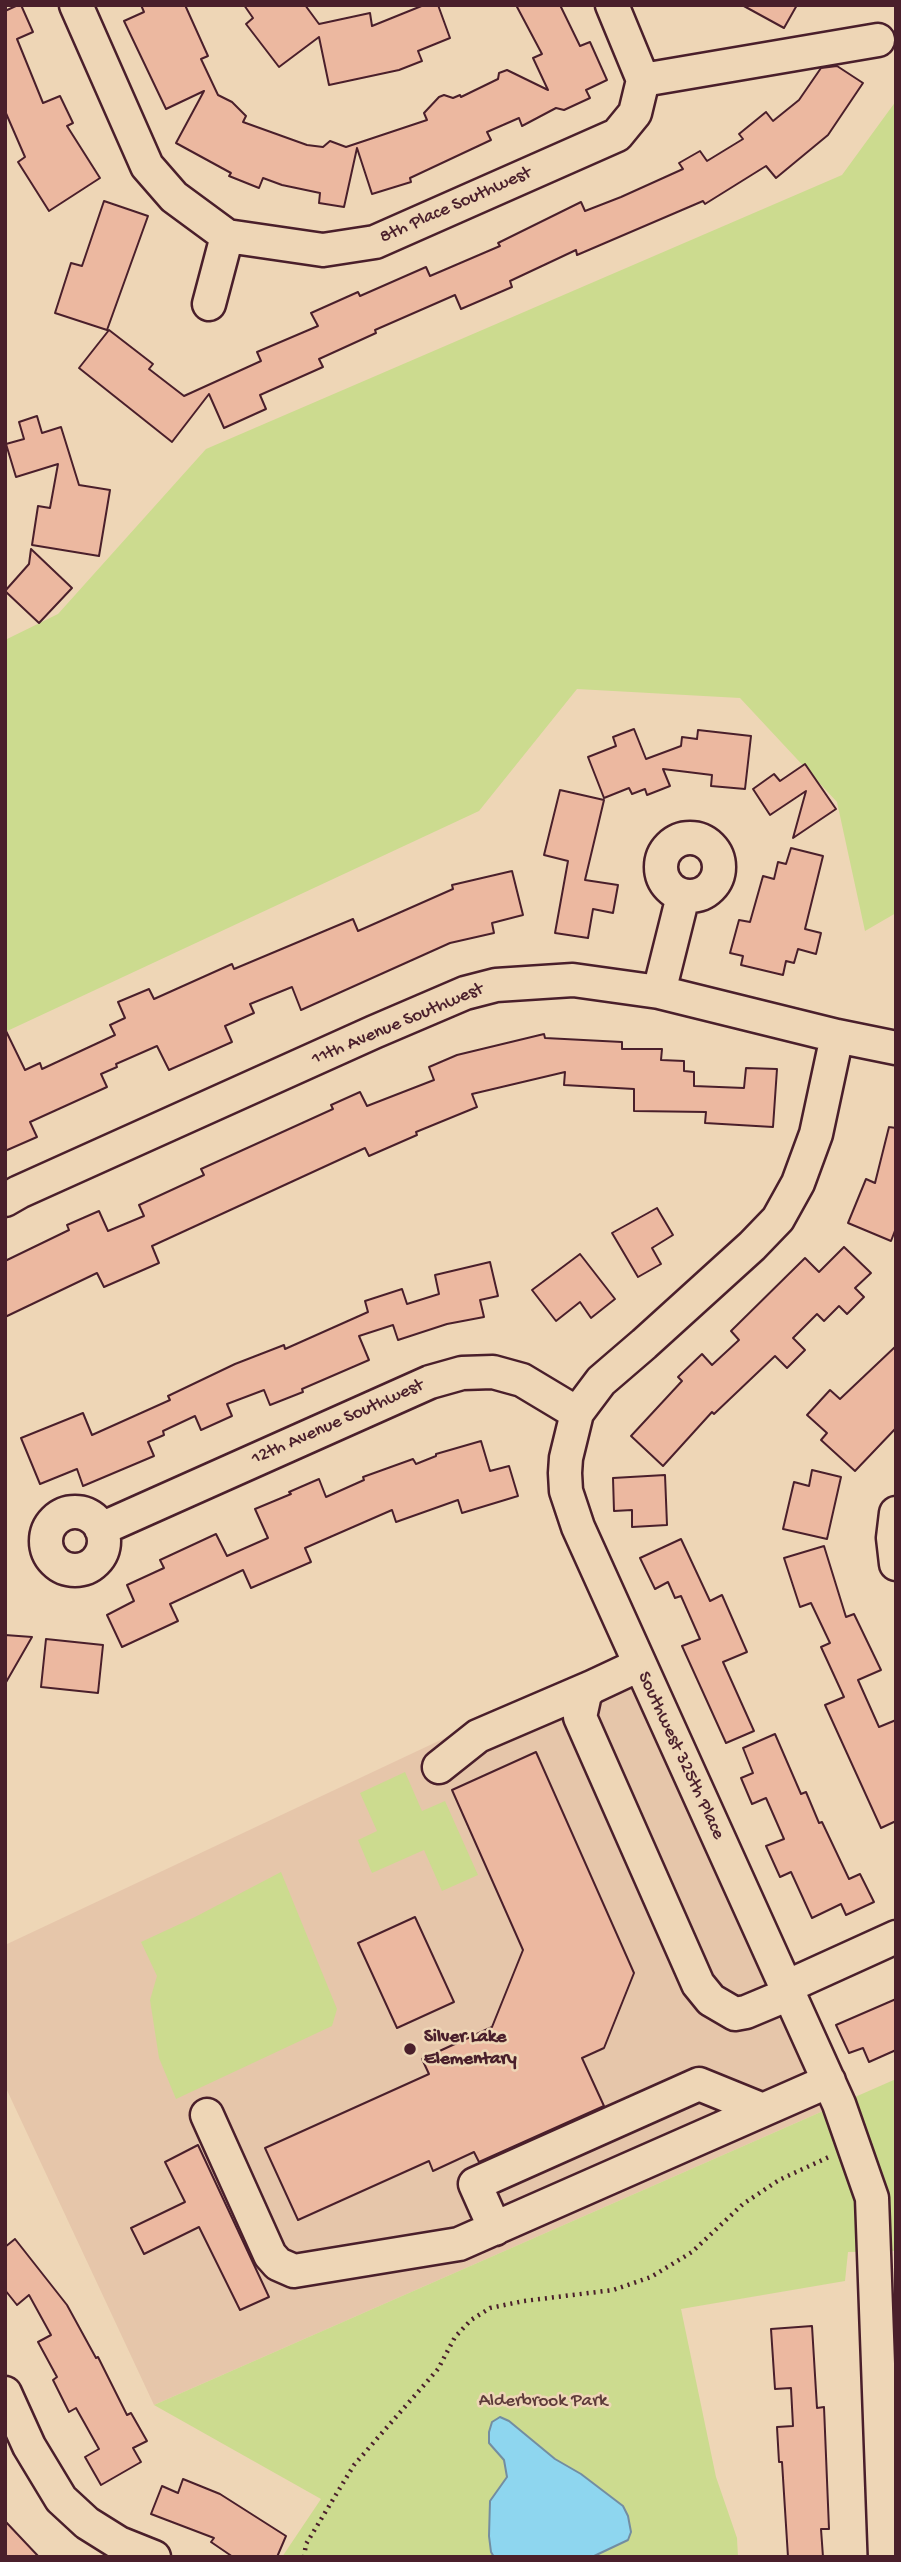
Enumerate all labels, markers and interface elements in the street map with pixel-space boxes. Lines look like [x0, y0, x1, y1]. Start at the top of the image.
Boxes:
street label: 8th Place Southwest [377, 162, 535, 250]
street label: 11th Avenue Southwest [309, 979, 487, 1071]
street label: 12th Avenue Southwest [248, 1375, 428, 1471]
street label: Southwest 325th Place [631, 1669, 729, 1843]
place label: Silver Lake Elementary [424, 2027, 517, 2071]
marker: Silver Lake Elementary [402, 2041, 418, 2057]
park label: Alderbrook Park [479, 2391, 607, 2413]

